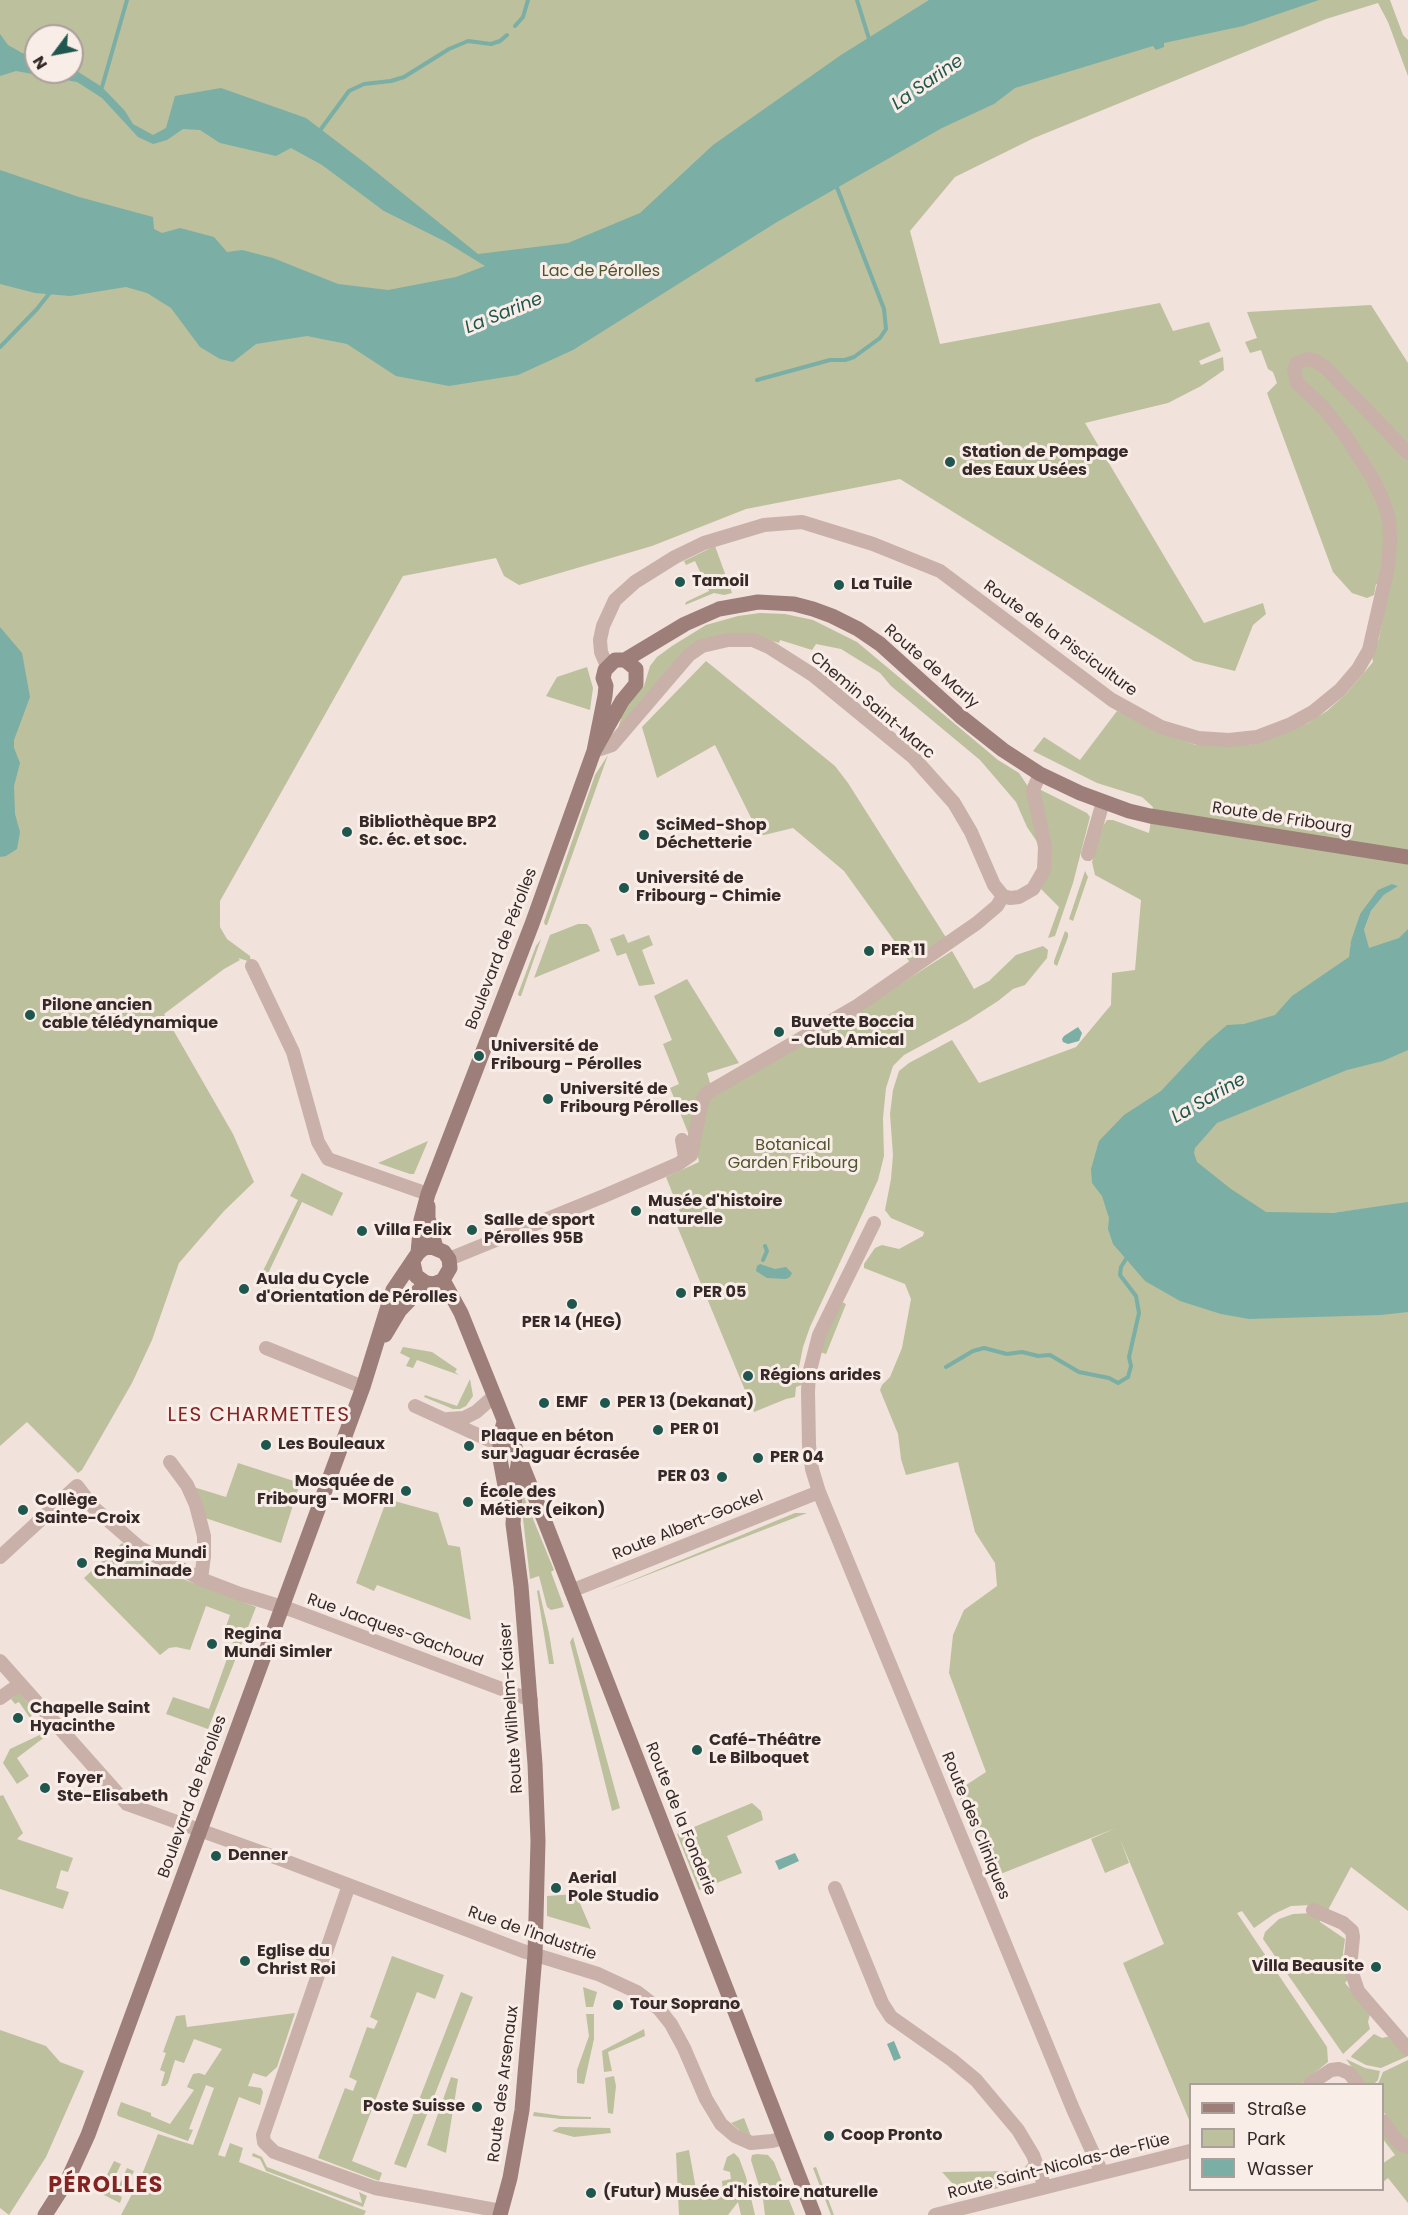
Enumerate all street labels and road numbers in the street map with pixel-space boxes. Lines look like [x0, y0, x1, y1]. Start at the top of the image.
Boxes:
street label: Route de la Pisciculture [979, 577, 1141, 701]
street label: Route de Marly [880, 621, 982, 713]
street label: Chemin Saint-Marc [806, 648, 938, 764]
street label: Route de Fribourg [1211, 798, 1353, 840]
street label: Boulevard de Pérolles [462, 865, 542, 1033]
street label: Route Albert-Gockel [610, 1487, 766, 1565]
street label: Rue Jacques-Gachoud [304, 1590, 486, 1672]
street label: Route Wilhelm-Kaiser [496, 1622, 528, 1794]
street label: Boulevard de Pérolles [155, 1713, 231, 1881]
street label: Route de la Fonderie [641, 1740, 719, 1898]
street label: Route des Cliniques [937, 1749, 1013, 1903]
street label: Rue de l'Industrie [465, 1903, 599, 1965]
street label: Route des Arsenaux [485, 2005, 523, 2163]
street label: Route Saint-Nicolas-de-Flüe [946, 2130, 1172, 2204]

